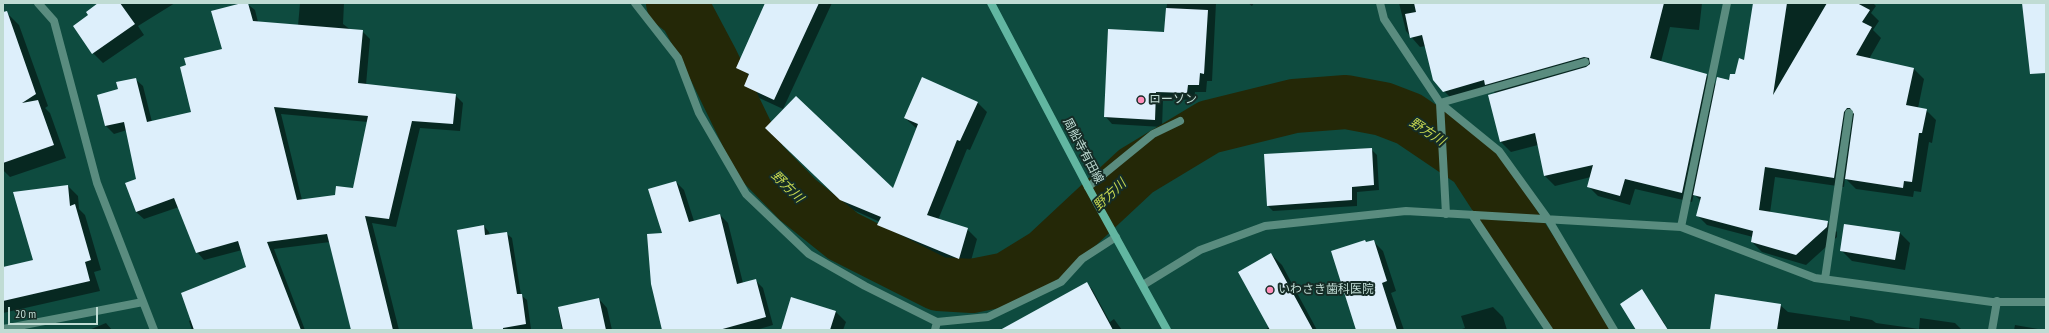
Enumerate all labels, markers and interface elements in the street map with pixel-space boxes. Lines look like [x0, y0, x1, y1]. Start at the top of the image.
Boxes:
place label: ローソン [1149, 93, 1197, 107]
marker: ローソン [1136, 95, 1146, 105]
water label: 野方川 [1406, 115, 1448, 149]
street label: 周船寺有田線 [1060, 116, 1106, 186]
water label: 野方川 [768, 168, 806, 206]
water label: 野方川 [1090, 176, 1130, 214]
place label: いわさき歯科医院 [1278, 283, 1374, 297]
marker: いわさき歯科医院 [1265, 285, 1275, 295]
scale bar [10, 299, 100, 325]
text: 20 m [15, 306, 36, 321]

